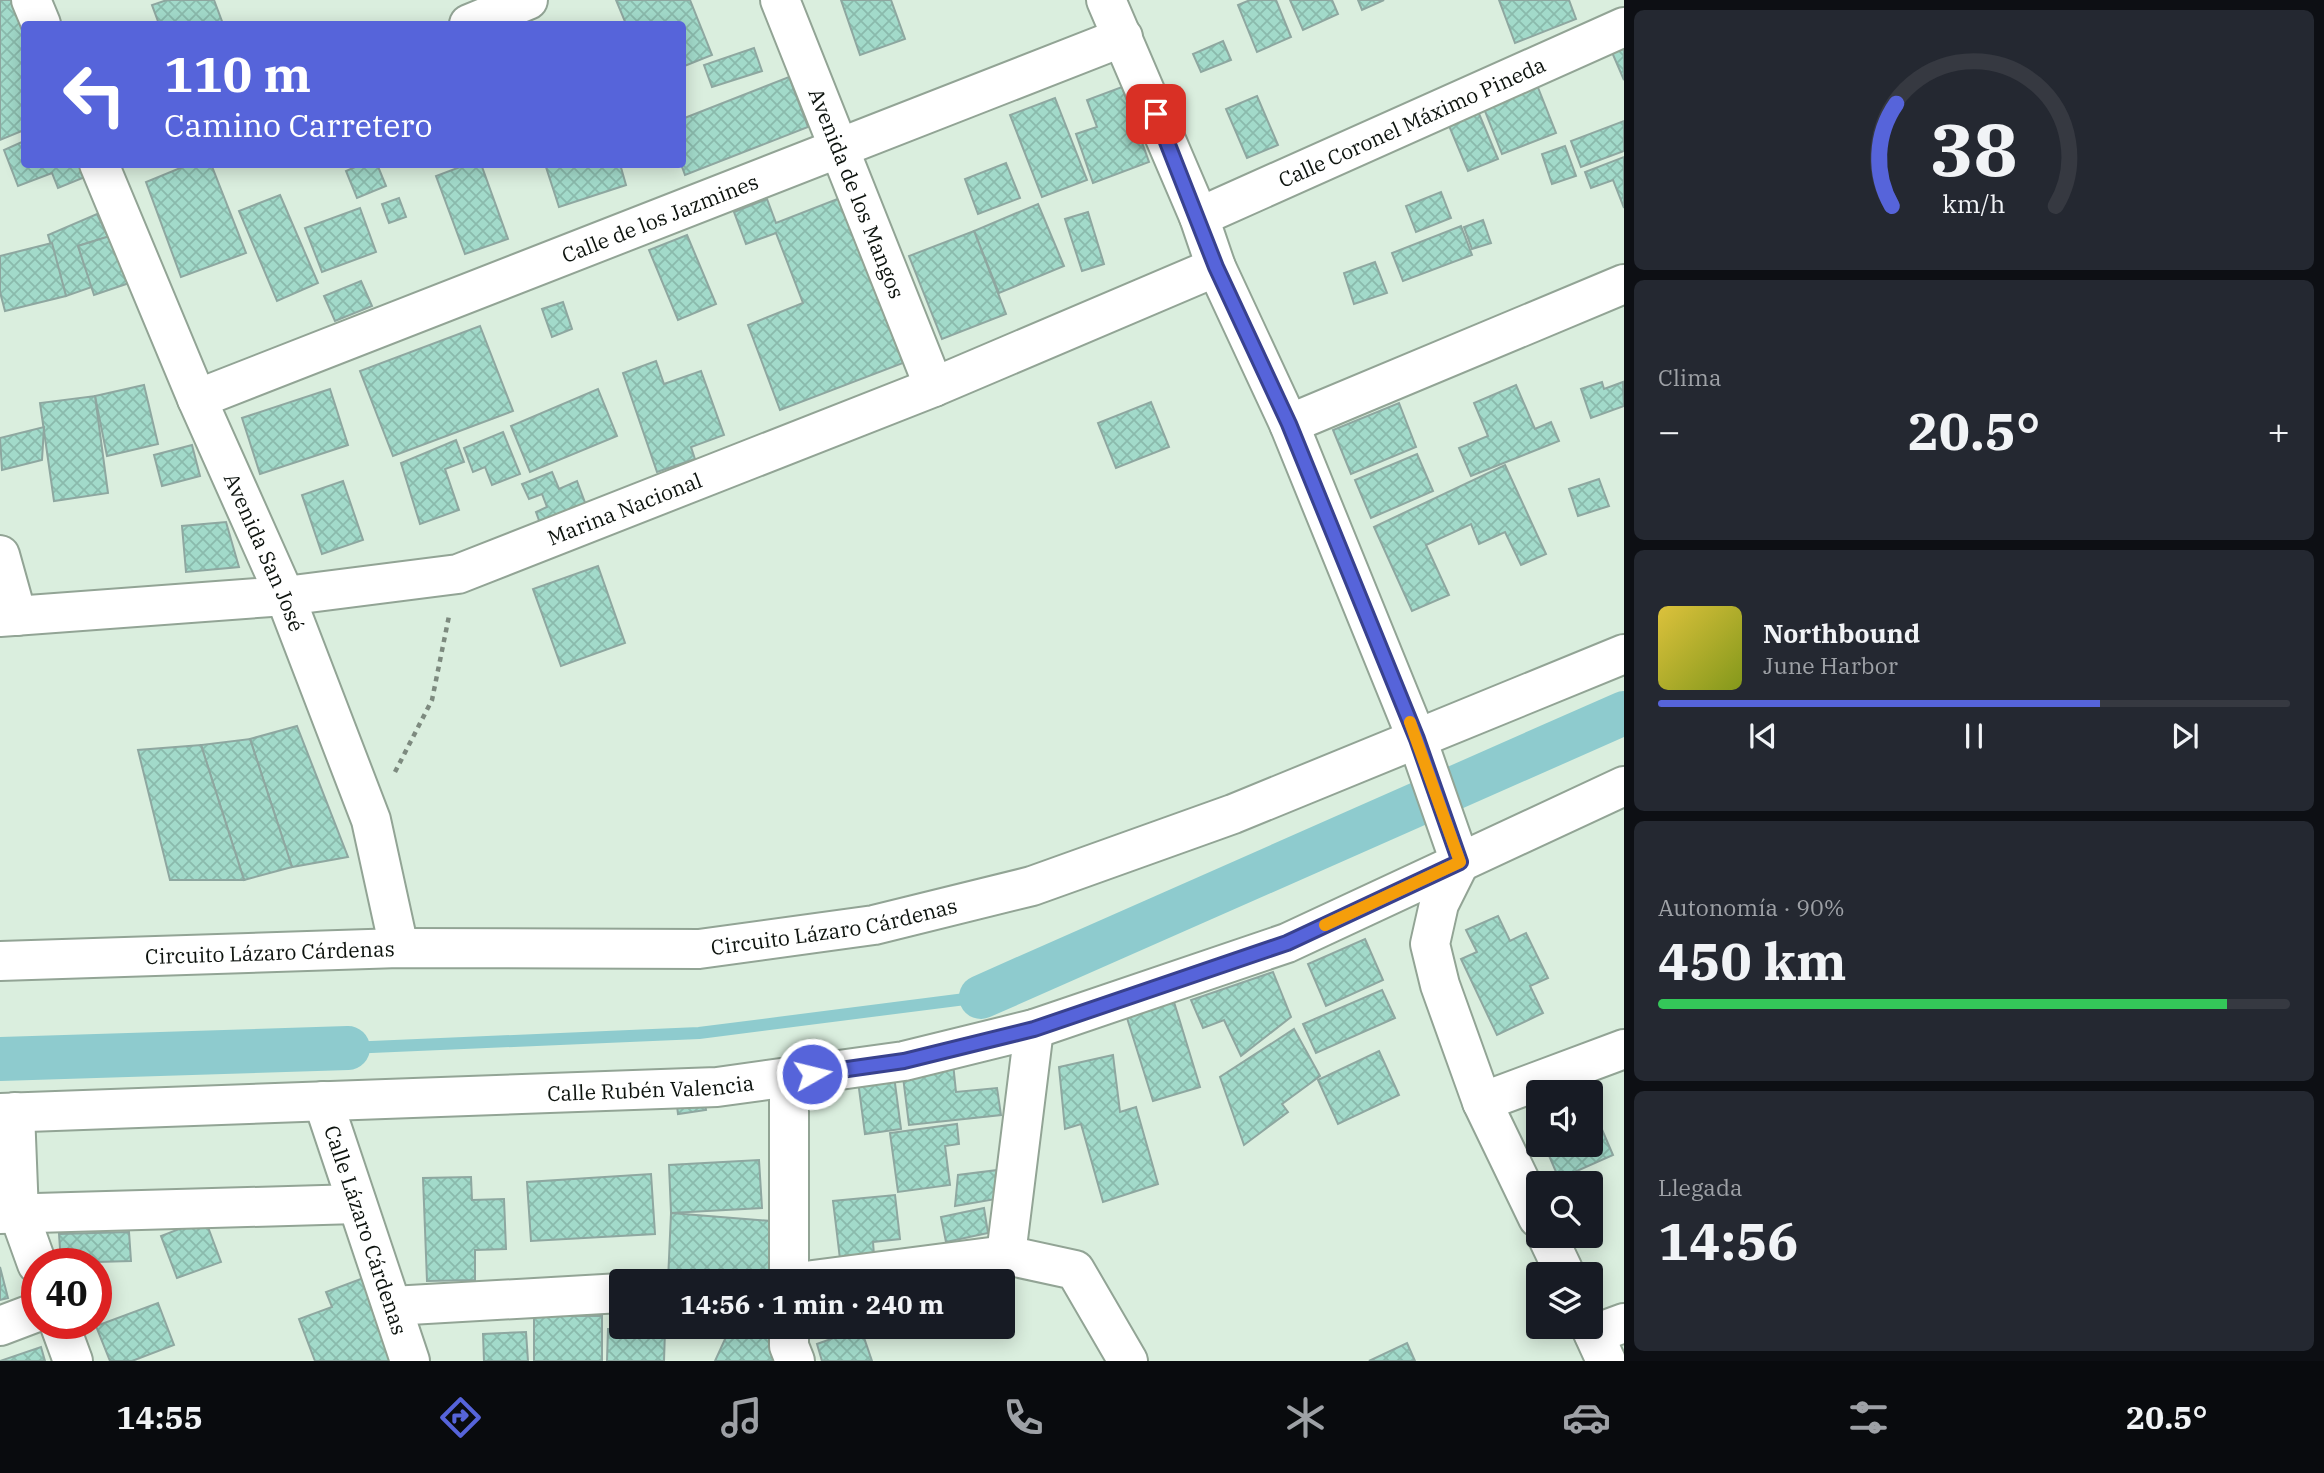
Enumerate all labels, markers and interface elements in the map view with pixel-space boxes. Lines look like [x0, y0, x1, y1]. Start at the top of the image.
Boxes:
text: 110 m [164, 42, 311, 105]
icon: left [49, 49, 140, 140]
street label: Calle Coronel Máximo Pineda [1274, 50, 1550, 194]
street label: Avenida de los Mangos [802, 84, 911, 303]
pin [1126, 84, 1186, 144]
icon: arrive [1137, 95, 1175, 133]
text: 38 [1930, 101, 2018, 196]
text: Camino Carretero [164, 104, 433, 146]
street label: Calle de los Jazmines [557, 167, 762, 269]
text: km/h [1942, 187, 2006, 220]
text: Clima [1658, 362, 1722, 392]
text: 20.5° [1908, 397, 2040, 464]
text: − [1658, 406, 1681, 455]
text: + [2267, 406, 2290, 455]
street label: Marina Nacional [543, 466, 706, 552]
street label: Avenida San José [218, 468, 311, 635]
text: Northbound [1763, 616, 1920, 650]
text: June Harbor [1763, 650, 1898, 680]
icon: previous [1744, 717, 1782, 755]
icon: pause [1955, 717, 1993, 755]
icon: next [2166, 717, 2204, 755]
street label: Circuito Lázaro Cárdenas [709, 891, 960, 961]
text: Autonomía · 90% [1658, 892, 1845, 922]
text: 450 km [1658, 927, 1847, 994]
street label: Circuito Lázaro Cárdenas [145, 934, 395, 970]
position arrow [775, 1037, 849, 1111]
street label: Calle Rubén Valencia [547, 1068, 756, 1107]
map controls [1526, 1080, 1603, 1339]
button: sound [1526, 1080, 1603, 1157]
street label: Calle Lázaro Cárdenas [318, 1122, 414, 1338]
button: search [1526, 1171, 1603, 1248]
text: Llegada [1658, 1172, 1742, 1202]
text: 14:56 [1658, 1207, 1799, 1274]
speed limit sign: 40 [21, 1248, 112, 1339]
button: layers [1526, 1262, 1603, 1339]
text: 14:56 · 1 min · 240 m [680, 1287, 944, 1321]
icon: directions [436, 1393, 485, 1442]
icon: music [717, 1393, 766, 1442]
icon: phone [999, 1393, 1048, 1442]
icon: climate [1281, 1393, 1330, 1442]
icon: car [1562, 1393, 1611, 1442]
icon: filters [1844, 1393, 1893, 1442]
text: 14:55 [116, 1396, 203, 1438]
text: 20.5° [2126, 1396, 2208, 1438]

